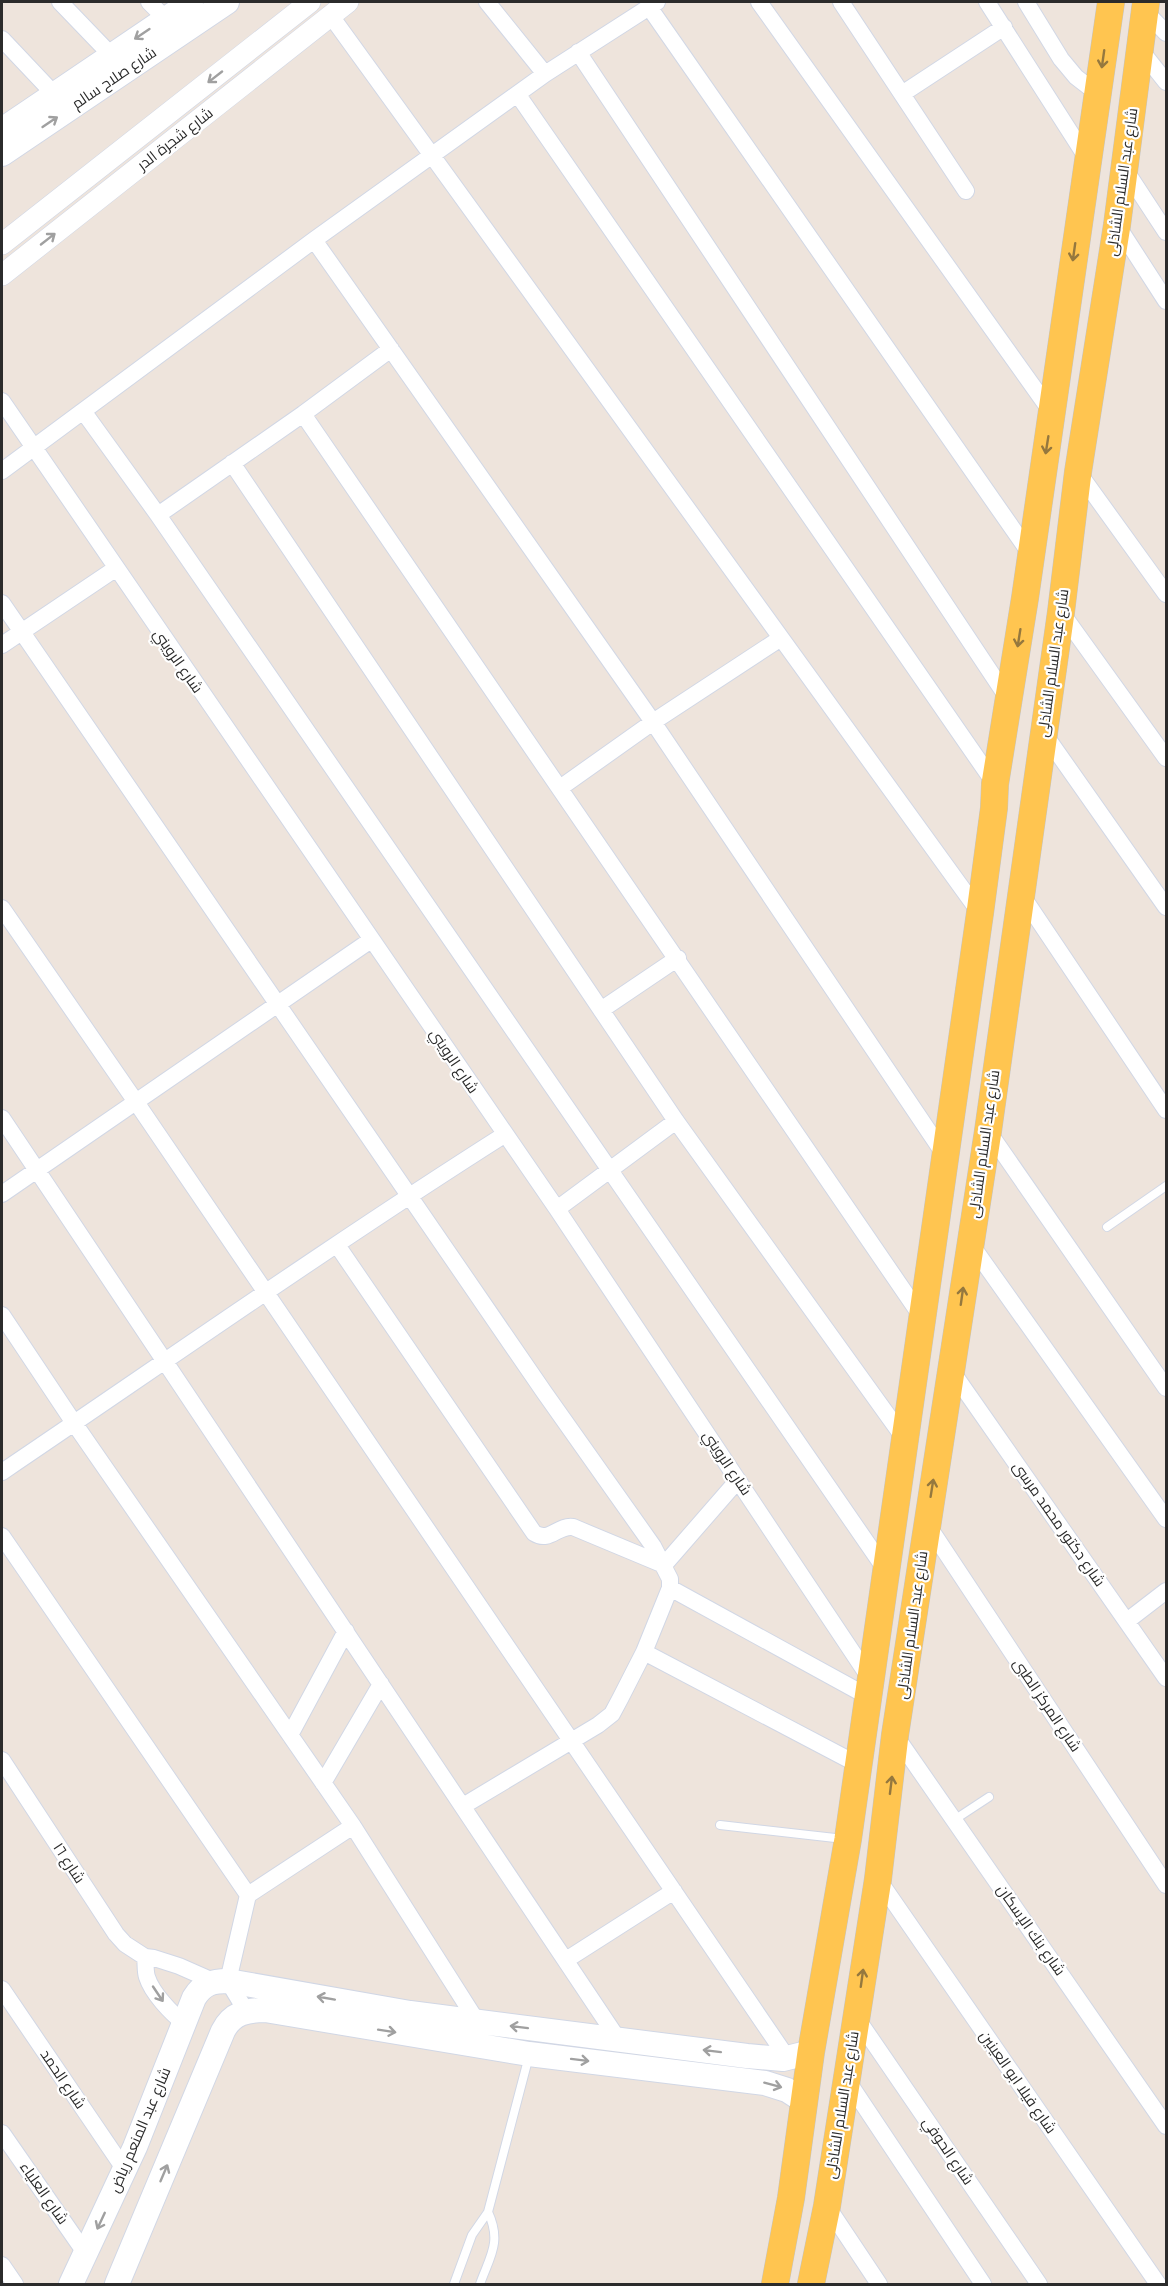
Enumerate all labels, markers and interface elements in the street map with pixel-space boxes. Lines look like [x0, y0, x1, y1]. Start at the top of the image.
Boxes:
one-way arrow [134, 28, 151, 40]
street label: شارع صلاح سالم [68, 43, 161, 115]
one-way arrow [1097, 49, 1108, 69]
one-way arrow [207, 70, 223, 83]
street label: شارع شجرة الدر [133, 104, 218, 176]
street label: شارع عبد السلام الشاذلى [1103, 107, 1143, 258]
one-way arrow [41, 115, 58, 127]
one-way arrow [39, 232, 55, 245]
one-way arrow [1069, 242, 1080, 262]
one-way arrow [1041, 435, 1052, 455]
street label: شارع عبد السلام الشاذلى [1034, 588, 1074, 739]
street label: شارع الرويني [147, 625, 207, 698]
one-way arrow [1013, 628, 1024, 648]
street label: شارع الرويني [423, 1025, 482, 1098]
street label: شارع عبد السلام الشاذلى [965, 1069, 1005, 1220]
one-way arrow [956, 1286, 967, 1306]
street label: شارع الرويني [696, 1427, 755, 1500]
street label: شارع دكتور محمد مرسى [1007, 1458, 1109, 1591]
one-way arrow [927, 1479, 938, 1499]
street label: شارع عبد السلام الشاذلى [893, 1550, 933, 1701]
street label: شارع المركز الطبى [1007, 1655, 1085, 1756]
one-way arrow [885, 1776, 896, 1796]
street label: شارع ١٦ [48, 1839, 89, 1888]
street label: شارع بنك الإسكان [991, 1881, 1069, 1980]
one-way arrow [856, 1969, 867, 1989]
one-way arrow [152, 1985, 164, 2002]
one-way arrow [317, 1993, 336, 2004]
one-way arrow [509, 2022, 529, 2033]
one-way arrow [377, 2025, 396, 2036]
street label: شارع فيلا ابو العينين [974, 2027, 1060, 2138]
street label: شارع عبد السلام الشاذلى [821, 2030, 865, 2181]
street label: شارع الحمد [35, 2046, 89, 2113]
one-way arrow [703, 2046, 723, 2057]
one-way arrow [569, 2055, 589, 2066]
street label: شارع عبد المنعم رياض [105, 2065, 176, 2196]
one-way arrow [763, 2080, 782, 2092]
street label: شارع الحوفي [916, 2114, 977, 2190]
street label: شارع العلياء [14, 2158, 72, 2229]
one-way arrow [159, 2164, 170, 2182]
one-way arrow [95, 2212, 106, 2230]

